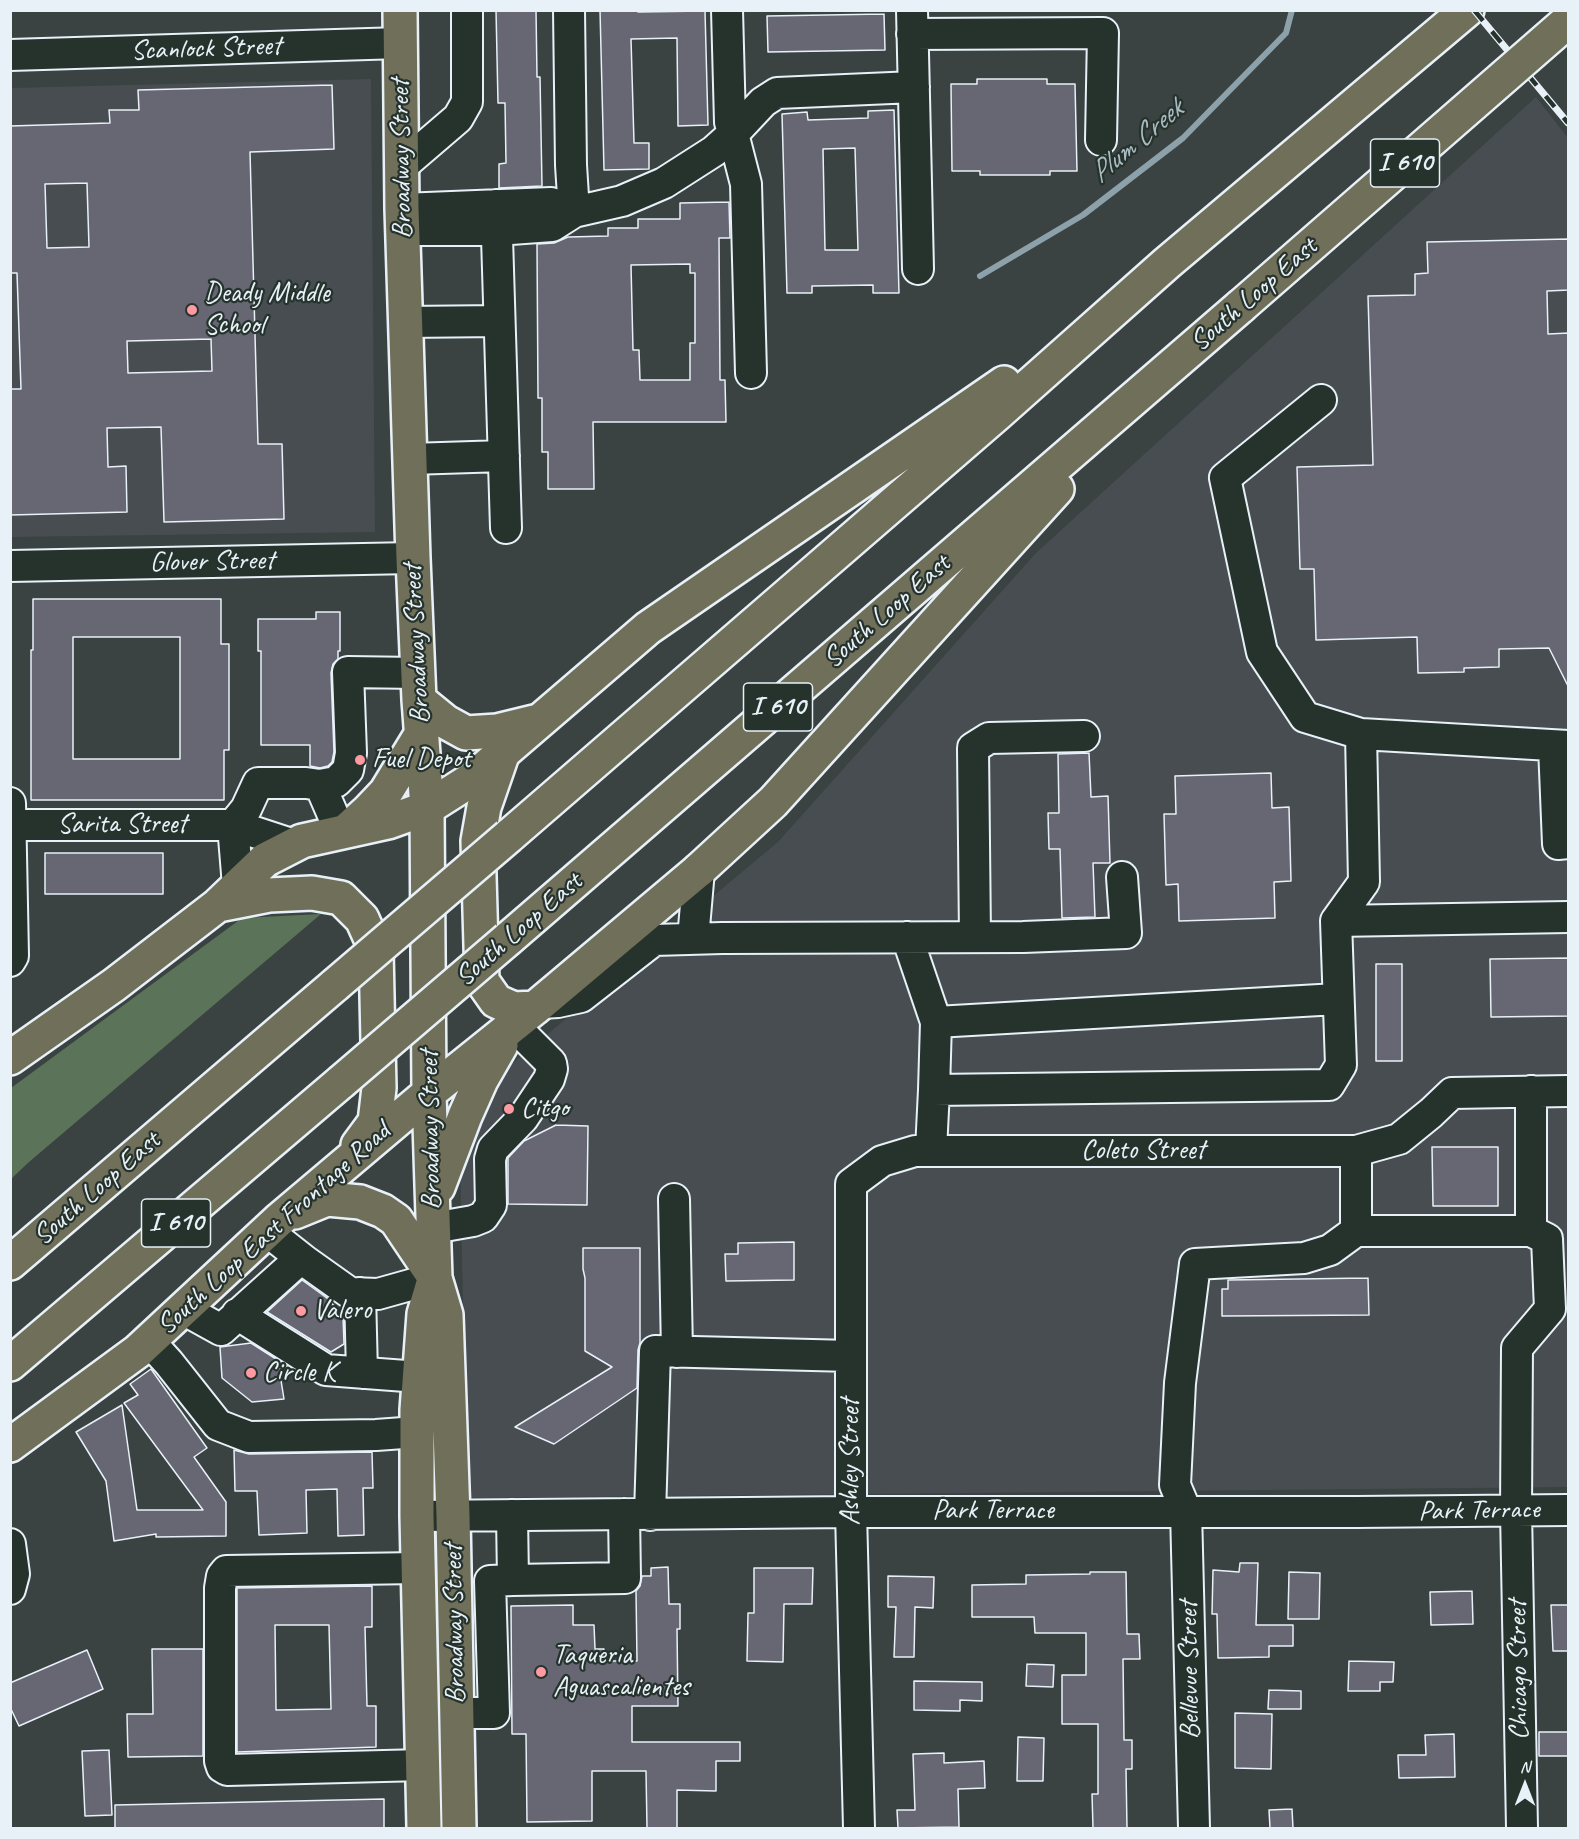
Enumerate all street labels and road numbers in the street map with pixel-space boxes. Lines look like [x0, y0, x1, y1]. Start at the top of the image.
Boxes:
street label: Scanlock Street [130, 30, 282, 68]
street label: Broadway Street [384, 79, 420, 239]
road number: I 610 [1370, 139, 1440, 187]
street label: South Loop East [1184, 231, 1324, 359]
street label: Glover Street [149, 544, 275, 580]
street label: South Loop East [817, 548, 957, 676]
street label: Broadway Street [396, 563, 438, 725]
road number: I 610 [744, 683, 812, 731]
street label: Sarita Street [57, 808, 187, 842]
street label: South Loop East [449, 866, 589, 994]
street label: Broadway Street [413, 1050, 449, 1210]
street label: South Loop East Frontage Road [150, 1115, 398, 1343]
street label: South Loop East [27, 1125, 167, 1253]
street label: Coleto Street [1081, 1134, 1205, 1168]
road number: I 610 [142, 1199, 210, 1247]
street label: Ashley Street [834, 1398, 868, 1526]
street label: Park Terrace [1418, 1493, 1540, 1529]
street label: Park Terrace [932, 1494, 1054, 1528]
street label: Broadway Street [437, 1544, 473, 1704]
street label: Bellevue Street [1172, 1600, 1208, 1740]
street label: Chicago Street [1501, 1600, 1537, 1740]

